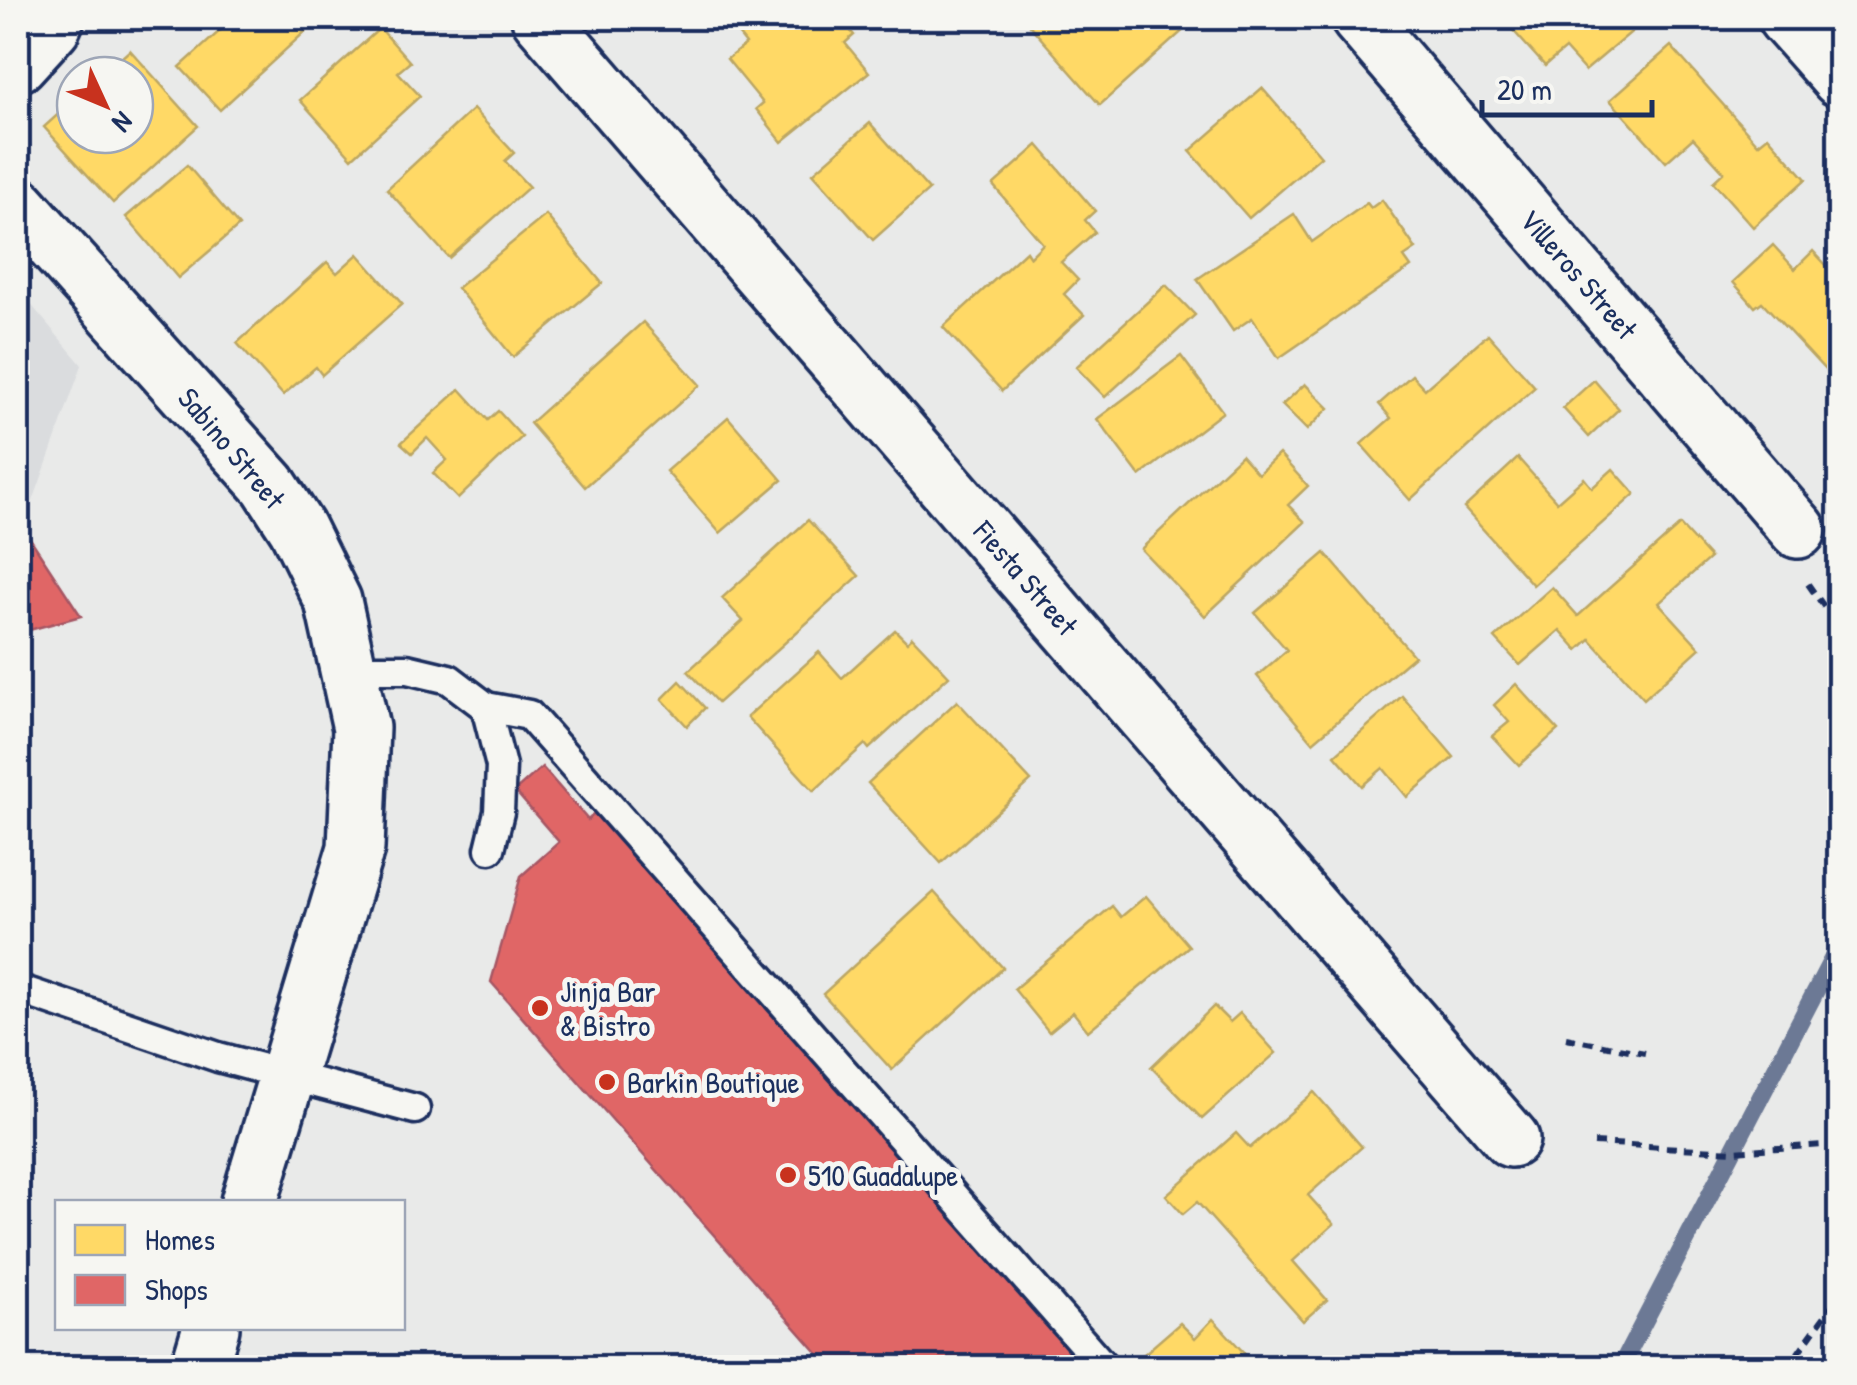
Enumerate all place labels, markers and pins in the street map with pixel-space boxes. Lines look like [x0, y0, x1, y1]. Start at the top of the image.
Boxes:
place label: Jinja Bar & Bistro [560, 971, 656, 1045]
marker: Jinja Bar & Bistro [529, 997, 551, 1019]
place label: Barkin Boutique [627, 1062, 799, 1102]
marker: Barkin Boutique [596, 1071, 618, 1093]
place label: 510 Guadalupe [808, 1155, 958, 1195]
marker: 510 Guadalupe [777, 1164, 799, 1186]

